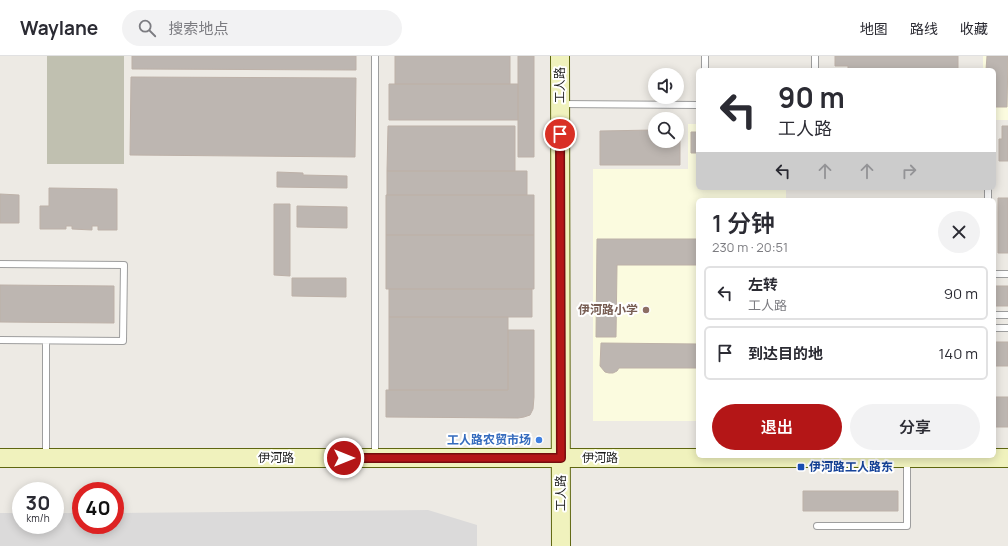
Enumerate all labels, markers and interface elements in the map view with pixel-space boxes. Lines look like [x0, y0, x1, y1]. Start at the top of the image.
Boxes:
search box [122, 10, 402, 46]
text: Waylane [20, 15, 98, 41]
icon: search [136, 17, 158, 39]
text: 搜索地点 [168, 18, 228, 39]
text: 地图 [860, 19, 888, 38]
text: 路线 [910, 19, 938, 38]
text: 收藏 [960, 19, 988, 38]
street label: 工人路 [551, 67, 568, 103]
map controls [648, 68, 684, 148]
button: sound [648, 68, 684, 104]
text: 90 m [778, 78, 845, 116]
icon: left [712, 84, 764, 136]
button: search [648, 112, 684, 148]
text: 工人路 [778, 116, 832, 140]
pin [543, 117, 577, 151]
icon: arrive [549, 123, 571, 145]
icon: left [772, 160, 794, 182]
icon: ahead [814, 160, 836, 182]
icon: ahead [856, 160, 878, 182]
icon: right [898, 160, 920, 182]
text: 1 分钟 [712, 206, 775, 239]
button: close [938, 211, 980, 253]
text: 230 m · 20:51 [712, 238, 788, 256]
text: 左转 [748, 274, 778, 295]
icon: left [714, 282, 736, 304]
text: 90 m [944, 283, 978, 304]
text: 工人路 [748, 296, 787, 314]
place label: 伊河路小学 [578, 301, 638, 318]
marker: 伊河路小学 [641, 305, 651, 315]
icon: arrive [714, 342, 736, 364]
text: 到达目的地 [748, 343, 823, 364]
text: 140 m [938, 343, 978, 364]
button: 退出 [712, 404, 842, 450]
button: 分享 [850, 404, 980, 450]
place label: 工人路农贸市场 [447, 431, 531, 448]
marker: 工人路农贸市场 [534, 435, 544, 445]
position arrow [323, 437, 365, 479]
street label: 伊河路 [258, 449, 294, 466]
street label: 伊河路 [582, 449, 618, 466]
place label: 伊河路工人路东 [809, 458, 893, 475]
marker: 伊河路工人路东 [796, 462, 806, 472]
street label: 工人路 [552, 475, 569, 511]
speed limit sign: 40 [72, 482, 124, 534]
text: 30 [26, 489, 50, 516]
text: km/h [26, 511, 50, 525]

